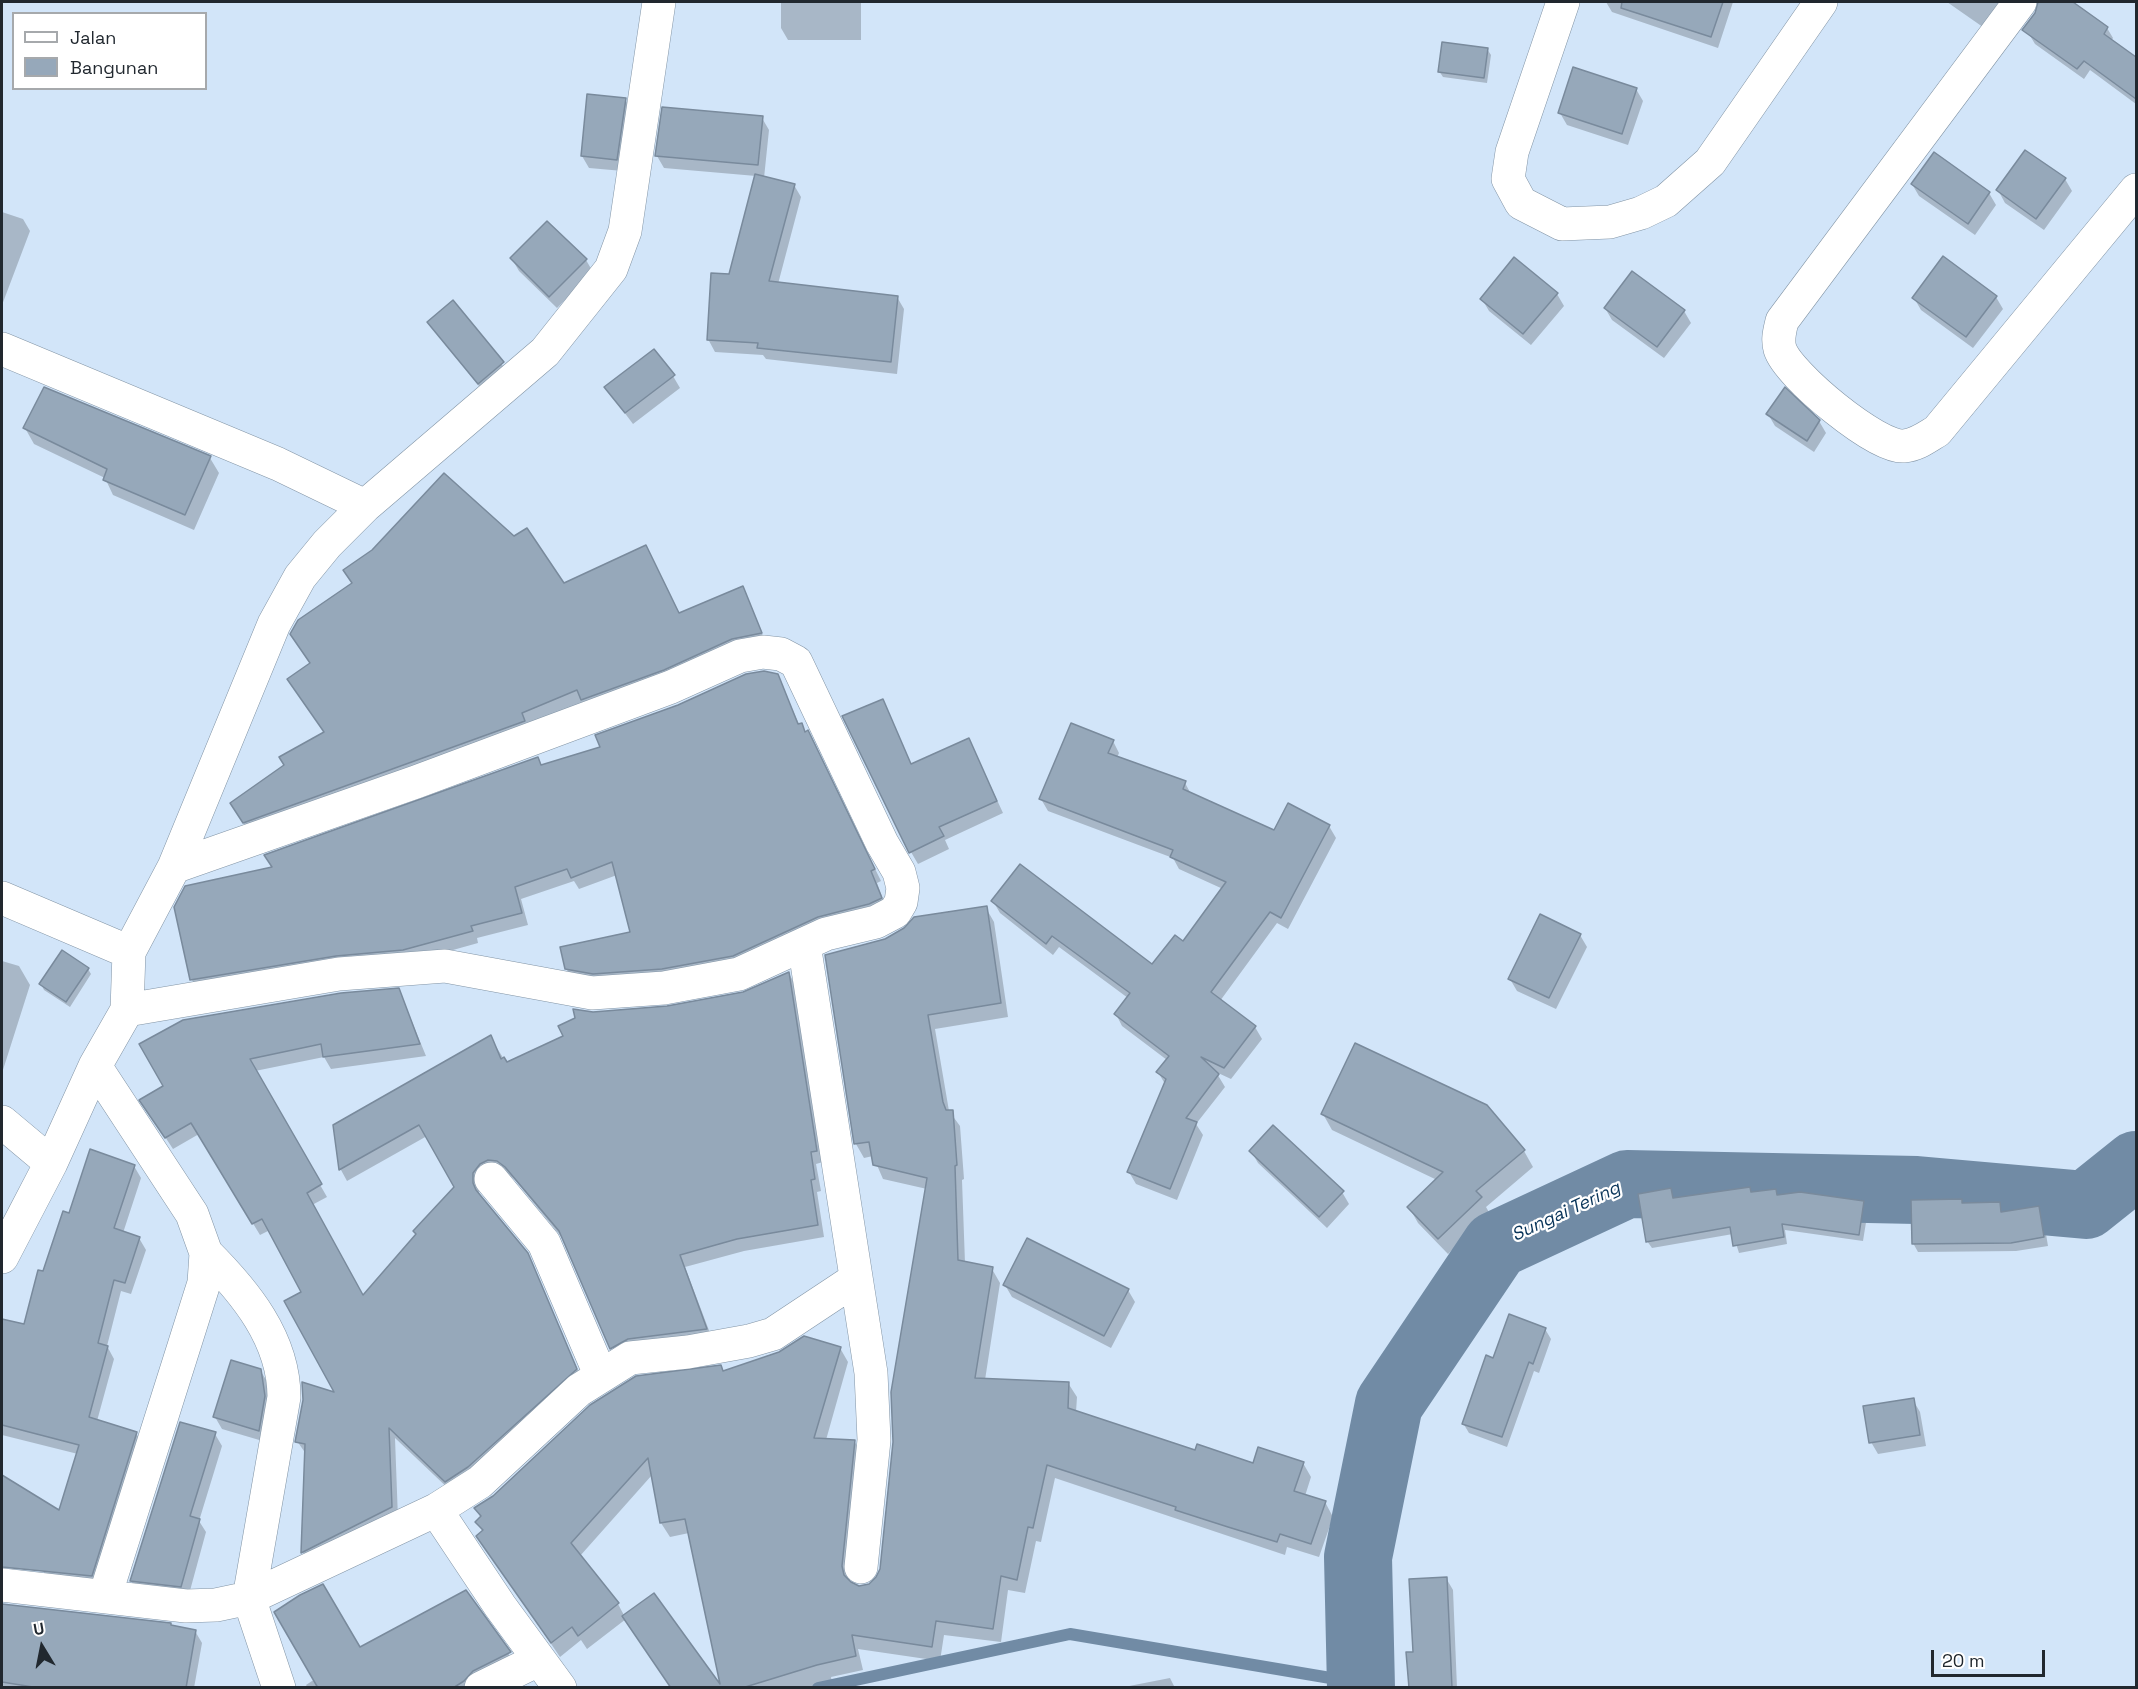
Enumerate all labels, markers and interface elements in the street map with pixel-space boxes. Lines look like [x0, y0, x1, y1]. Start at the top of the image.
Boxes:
legend [12, 12, 207, 90]
text: Jalan [70, 26, 116, 49]
text: Bangunan [70, 56, 158, 79]
water label: Sungai Tering [1508, 1177, 1624, 1247]
north arrow [12, 1617, 72, 1677]
text: U [32, 1618, 46, 1640]
scale bar [1934, 1638, 2048, 1676]
text: 20 m [1942, 1649, 1985, 1672]

